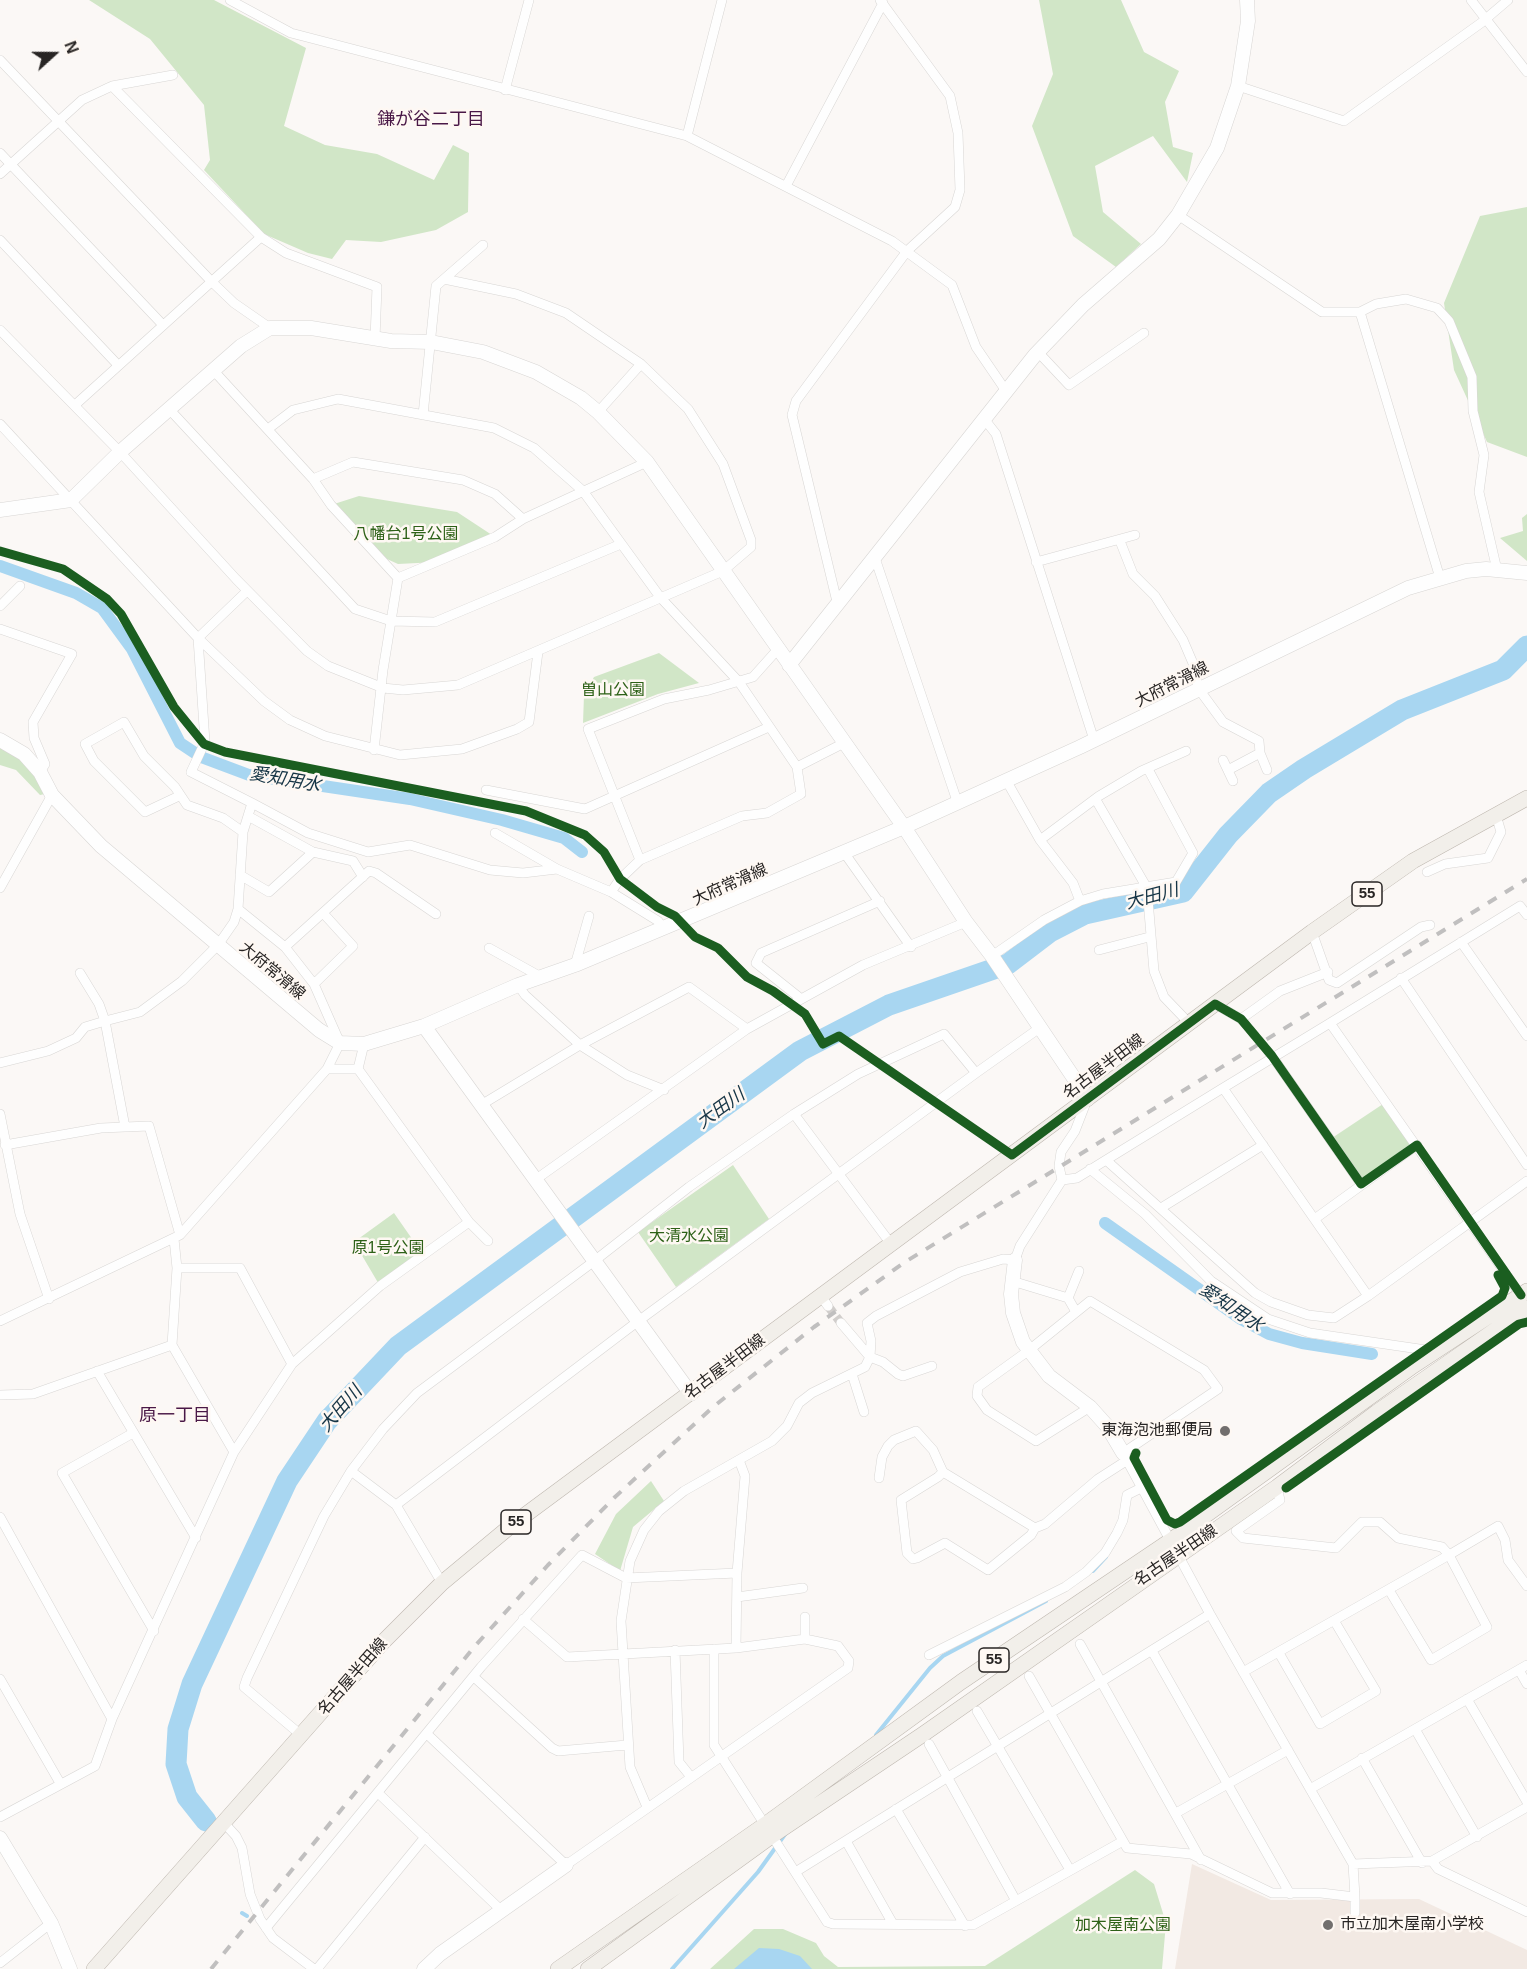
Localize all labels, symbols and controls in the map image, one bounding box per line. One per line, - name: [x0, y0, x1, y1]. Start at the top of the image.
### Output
- north arrow: [24, 24, 84, 84]
- text: N: [61, 39, 81, 56]
- district label: 鎌が谷二丁目: [377, 109, 485, 131]
- park label: 八幡台1号公園: [354, 525, 458, 545]
- street label: 大府常滑線: [1132, 658, 1212, 712]
- park label: 曽山公園: [581, 681, 645, 701]
- water label: 愛知用水: [248, 763, 322, 797]
- street label: 大府常滑線: [690, 860, 770, 910]
- water label: 大田川: [1123, 880, 1181, 914]
- road number: 55: [1352, 882, 1382, 906]
- street label: 大府常滑線: [235, 938, 309, 1004]
- street label: 名古屋半田線: [1060, 1030, 1148, 1104]
- water label: 大田川: [693, 1084, 749, 1134]
- park label: 大清水公園: [649, 1227, 729, 1247]
- park label: 原1号公園: [352, 1239, 424, 1259]
- water label: 愛知用水: [1195, 1279, 1267, 1337]
- street label: 名古屋半田線: [681, 1330, 769, 1404]
- water label: 大田川: [315, 1382, 367, 1436]
- district label: 原一丁目: [139, 1405, 211, 1427]
- place label: 東海泡池郵便局: [1101, 1421, 1213, 1441]
- marker: 東海泡池郵便局: [1218, 1424, 1232, 1438]
- road number: 55: [501, 1510, 531, 1534]
- street label: 名古屋半田線: [1131, 1521, 1221, 1591]
- street label: 名古屋半田線: [314, 1634, 392, 1720]
- road number: 55: [979, 1648, 1009, 1672]
- place label: 市立加木屋南小学校: [1340, 1915, 1484, 1935]
- park label: 加木屋南公園: [1075, 1916, 1171, 1936]
- marker: 市立加木屋南小学校: [1321, 1918, 1335, 1932]

